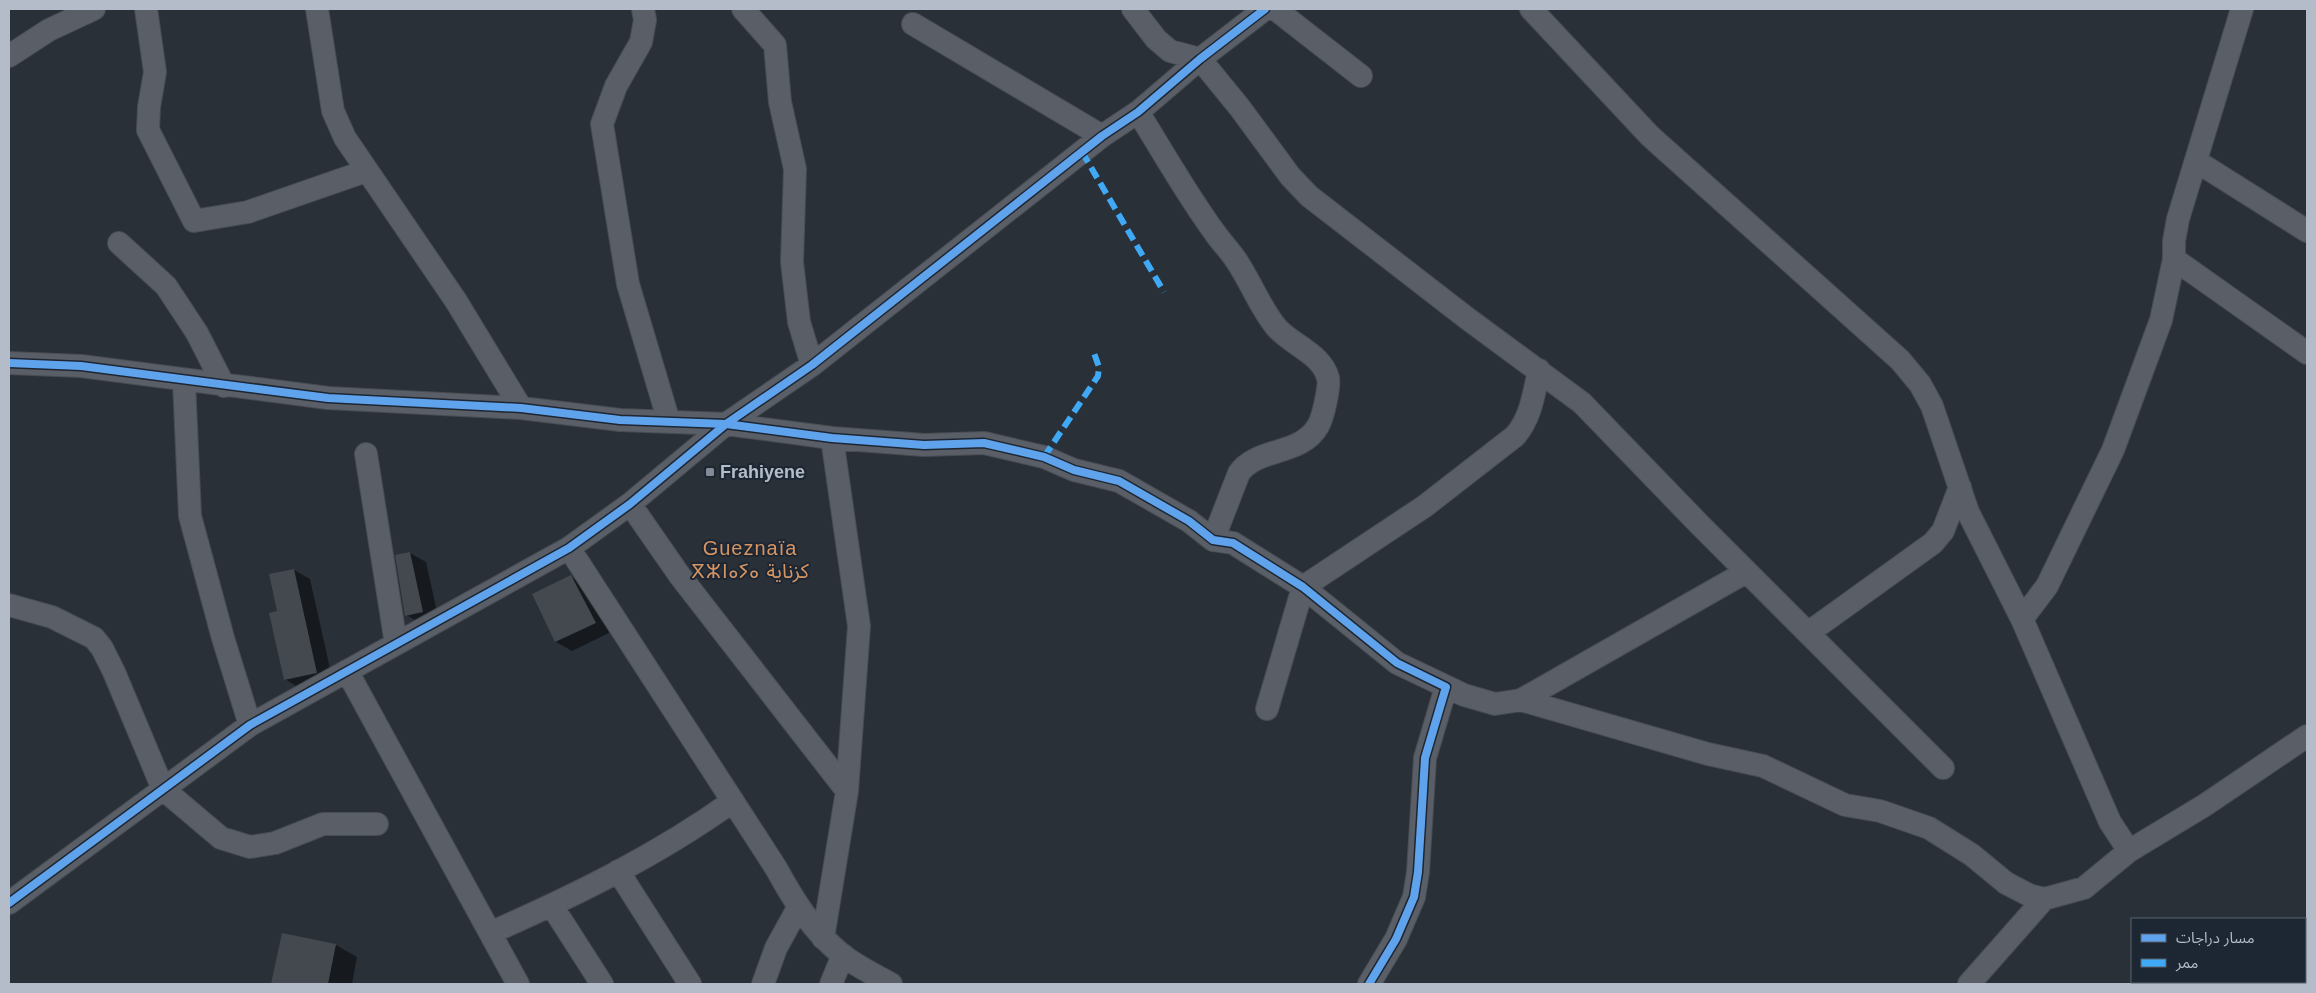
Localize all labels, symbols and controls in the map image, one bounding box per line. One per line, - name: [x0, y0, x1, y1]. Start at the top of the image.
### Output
- place label: Frahiyene: [720, 462, 805, 482]
- marker: Frahiyene: [704, 466, 716, 478]
- district label: Gueznaïa ⴳⵣⵏⴰⵢⴰ كزناية: [691, 537, 810, 583]
- legend: [2131, 918, 2306, 983]
- text: مسار دراجات: [2176, 929, 2255, 947]
- text: ممر: [2175, 954, 2199, 972]

